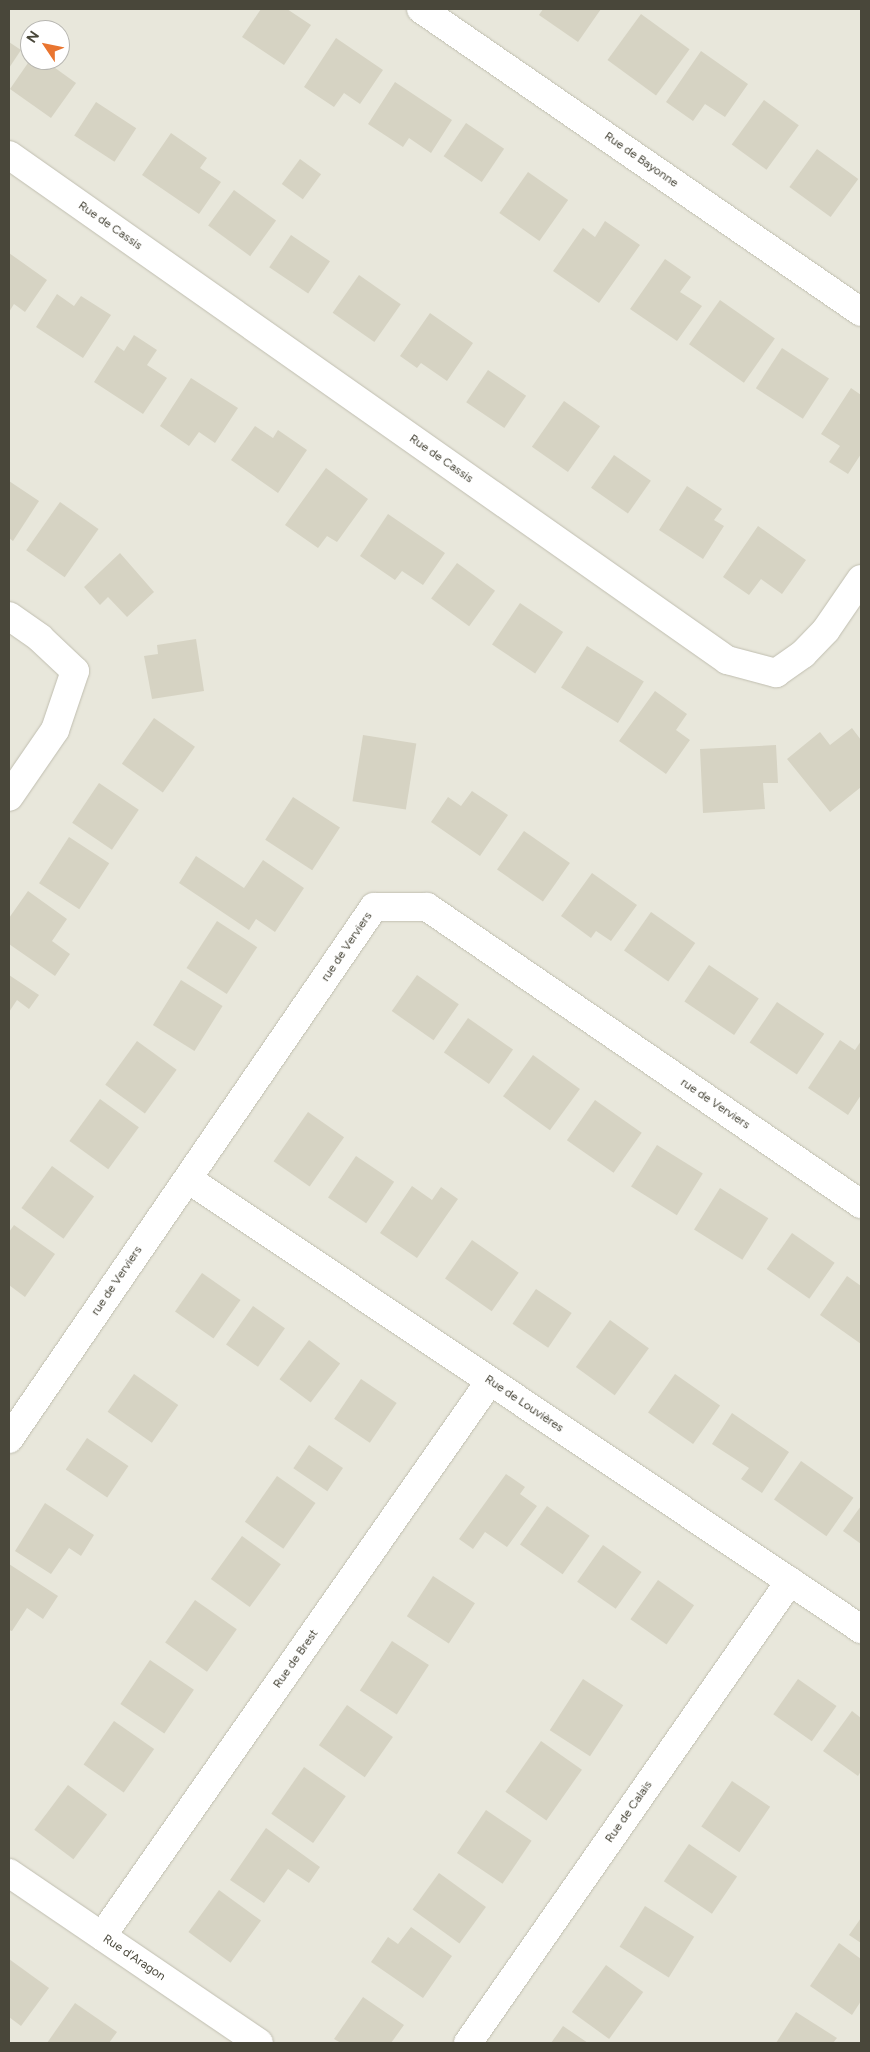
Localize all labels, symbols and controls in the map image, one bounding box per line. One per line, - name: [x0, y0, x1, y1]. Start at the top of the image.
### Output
- north arrow: [20, 20, 70, 70]
- text: N: [23, 28, 43, 46]
- street label: Rue de Bayonne: [601, 129, 681, 191]
- street label: Rue de Cassis: [75, 199, 145, 253]
- street label: Rue de Cassis: [406, 432, 476, 486]
- street label: rue de Verviers: [319, 910, 375, 984]
- street label: rue de Verviers: [678, 1076, 752, 1132]
- street label: rue de Verviers: [89, 1244, 145, 1318]
- street label: Rue de Louvières: [482, 1372, 566, 1436]
- street label: Rue de Brest: [271, 1627, 321, 1691]
- street label: Rue de Calais: [602, 1778, 656, 1846]
- street label: Rue d'Aragon: [100, 1932, 168, 1984]

